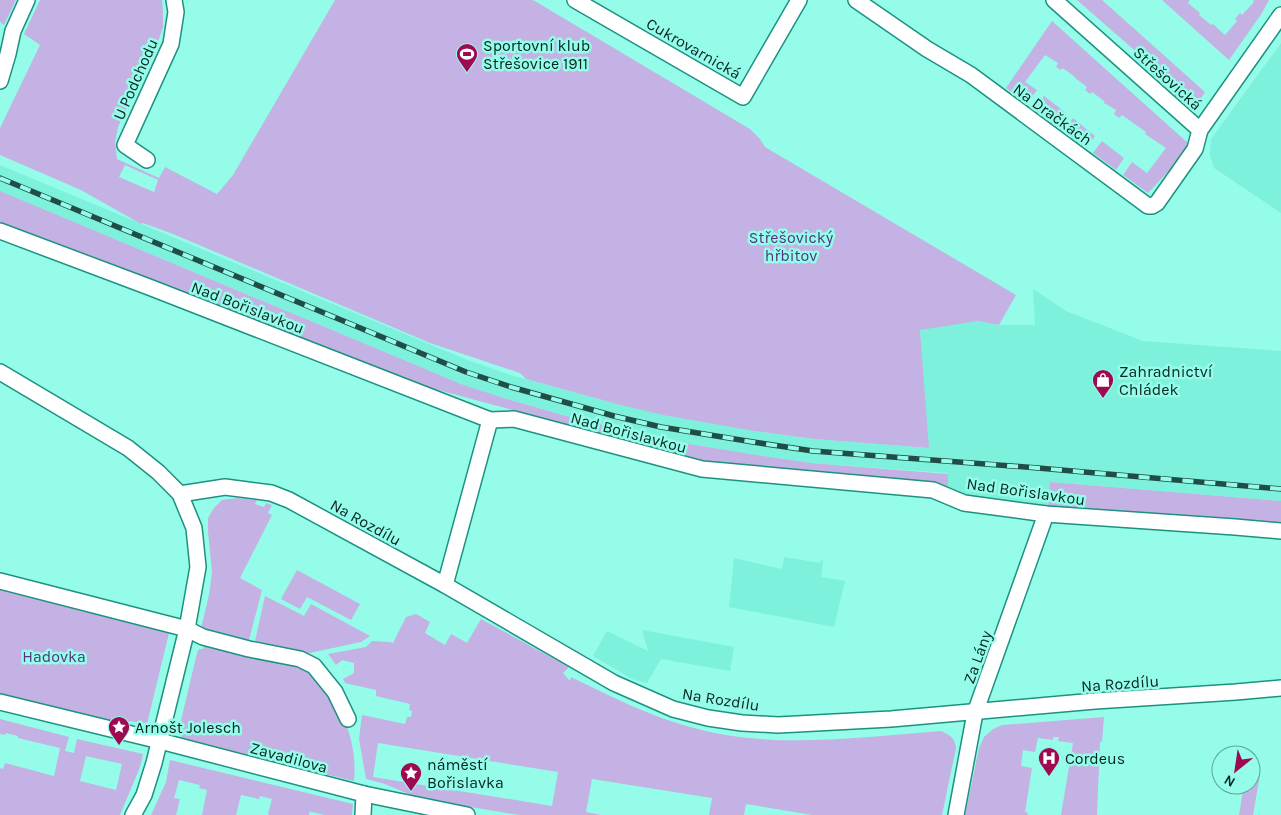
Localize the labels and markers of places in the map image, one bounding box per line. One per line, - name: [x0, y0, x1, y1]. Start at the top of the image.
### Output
- place label: Sportovní klub Střešovice 1911: [483, 36, 590, 73]
- sports icon: Sportovní klub Střešovice 1911: [455, 42, 479, 73]
- place label: Zahradnictví Chládek: [1119, 362, 1213, 399]
- shop icon: Zahradnictví Chládek: [1091, 368, 1115, 399]
- place icon: Arnošt Jolesch: [107, 715, 131, 746]
- place label: Arnošt Jolesch: [135, 718, 241, 737]
- hospital icon: Cordeus: [1037, 746, 1061, 777]
- place label: Cordeus: [1065, 749, 1125, 768]
- place label: náměstí Bořislavka: [427, 755, 504, 792]
- place icon: náměstí Bořislavka: [399, 761, 423, 792]

